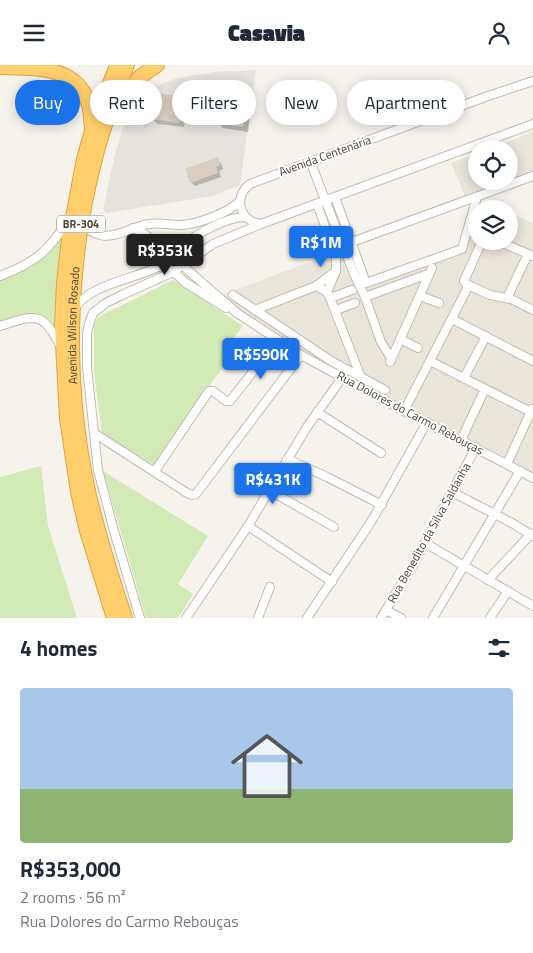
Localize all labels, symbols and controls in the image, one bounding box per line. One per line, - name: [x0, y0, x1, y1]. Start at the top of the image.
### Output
- text: Casavia: [228, 16, 305, 50]
- icon: menu: [20, 19, 48, 47]
- icon: person: [485, 19, 513, 47]
- chip: Buy: [15, 80, 80, 125]
- chip: Rent: [90, 80, 162, 125]
- chip: Filters: [172, 80, 256, 125]
- chip: New: [266, 80, 337, 125]
- chip: Apartment: [347, 80, 465, 125]
- street label: Avenida Centenária: [276, 130, 374, 181]
- map controls: [468, 140, 518, 250]
- button: locate: [468, 140, 518, 190]
- button: layers: [468, 200, 518, 250]
- road number: BR-304: [57, 215, 105, 233]
- pin: R$1M: [291, 225, 351, 268]
- text: R$1M: [300, 230, 342, 254]
- pin: R$353K: [124, 233, 206, 276]
- text: R$353K: [137, 238, 193, 262]
- street label: Avenida Wilson Rosado: [62, 266, 85, 385]
- pin: R$590K: [220, 337, 302, 380]
- text: R$590K: [233, 342, 289, 366]
- street label: Rua Dolores do Carmo Rebouças: [333, 366, 488, 460]
- street label: Rua Benedito da Silva Saldanha: [382, 459, 475, 607]
- pin: R$431K: [232, 463, 314, 505]
- text: R$431K: [245, 467, 301, 491]
- text: 4 homes: [20, 632, 97, 664]
- icon: filters: [485, 634, 513, 662]
- icon: home: [222, 721, 312, 811]
- text: R$353,000: [20, 853, 121, 885]
- text: 2 rooms · 56 m²: [20, 885, 125, 909]
- text: Rua Dolores do Carmo Rebouças: [20, 909, 239, 933]

